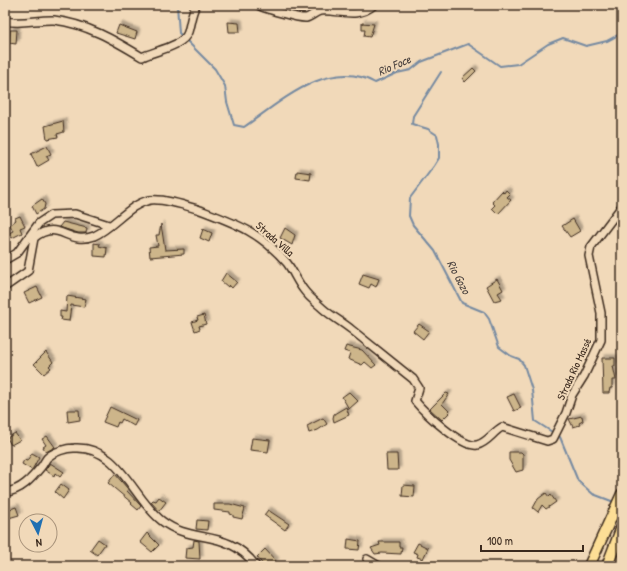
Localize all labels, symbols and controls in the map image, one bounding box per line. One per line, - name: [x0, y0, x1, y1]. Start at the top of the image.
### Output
- water label: Rio Foce: [375, 50, 414, 80]
- street label: Strada Villa: [253, 219, 298, 260]
- water label: Rio Gozo: [443, 257, 476, 298]
- street label: Strada Rio Massé: [554, 335, 595, 402]
- north arrow: [18, 513, 58, 553]
- scale bar: [481, 527, 583, 553]
- text: 100 m: [487, 532, 513, 549]
- text: N: [35, 536, 43, 550]

